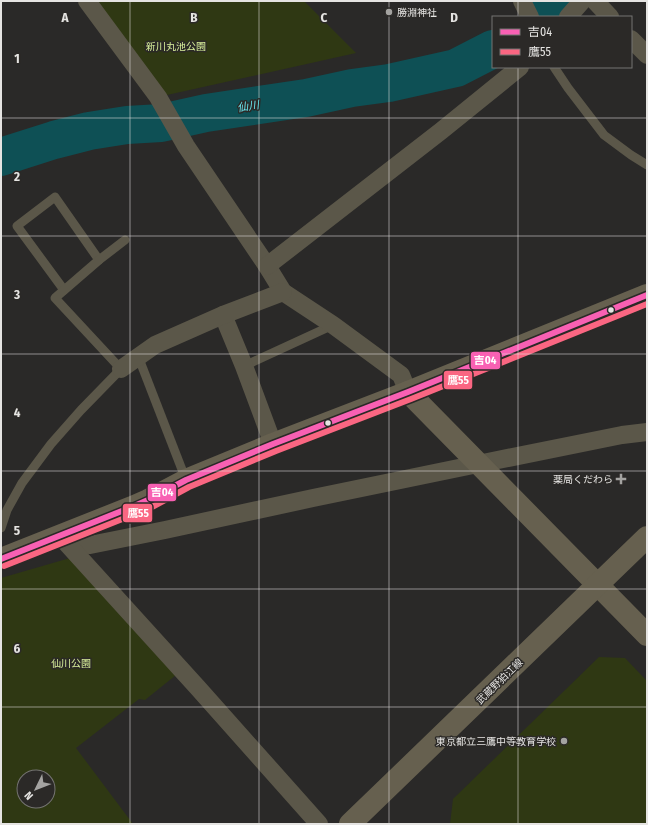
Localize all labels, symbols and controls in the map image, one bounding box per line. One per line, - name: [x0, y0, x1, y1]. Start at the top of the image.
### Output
- marker: 勝淵神社: [384, 7, 394, 17]
- place label: 勝淵神社: [397, 7, 437, 19]
- text: A: [60, 10, 69, 25]
- text: B: [190, 10, 198, 25]
- text: C: [321, 10, 328, 25]
- text: D: [450, 10, 458, 25]
- legend: [492, 16, 632, 68]
- text: 吉04: [528, 25, 552, 39]
- park label: 新川丸池公園: [146, 41, 206, 53]
- text: 鷹55: [528, 45, 551, 59]
- text: 1: [14, 51, 20, 66]
- water label: 仙川: [236, 98, 261, 115]
- text: 2: [13, 169, 20, 184]
- text: 3: [13, 287, 20, 302]
- unlabelled marker: [606, 305, 616, 315]
- line badge: 吉04: [470, 351, 501, 370]
- text: 吉04: [474, 354, 497, 367]
- line badge: 鷹55: [443, 370, 473, 390]
- text: 鷹55: [447, 374, 469, 387]
- text: 4: [14, 405, 21, 420]
- unlabelled marker: [323, 418, 333, 428]
- place label: 薬局くだわら: [553, 474, 613, 486]
- marker: 薬局くだわら: [616, 474, 626, 484]
- line badge: 吉04: [147, 483, 177, 502]
- text: 吉04: [151, 486, 174, 499]
- line badge: 鷹55: [122, 503, 153, 523]
- text: 鷹55: [127, 507, 149, 520]
- text: 5: [14, 523, 20, 538]
- text: 6: [14, 641, 21, 656]
- street label: 武蔵野狛江線: [474, 657, 525, 707]
- park label: 仙川公園: [51, 658, 91, 670]
- place label: 東京都立三鷹中等教育学校: [436, 736, 556, 748]
- marker: 東京都立三鷹中等教育学校: [559, 736, 569, 746]
- north arrow: [16, 769, 56, 809]
- text: N: [22, 789, 36, 802]

